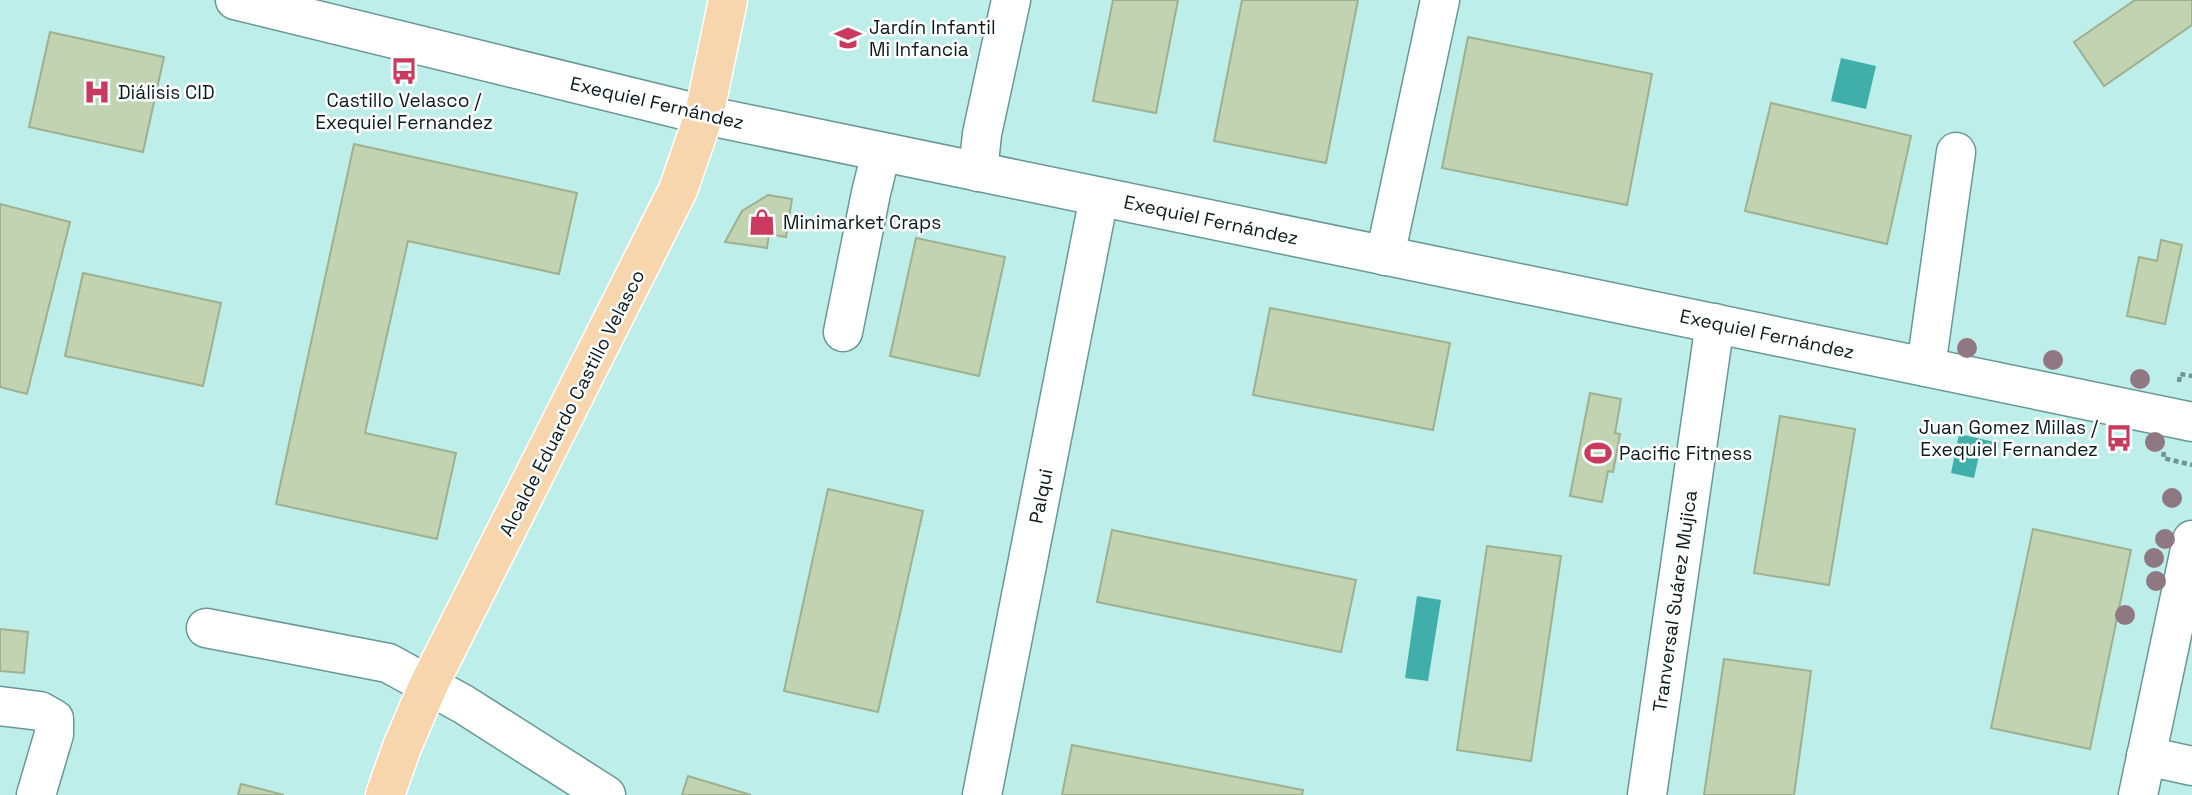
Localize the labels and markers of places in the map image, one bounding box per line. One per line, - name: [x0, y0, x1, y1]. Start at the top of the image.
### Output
- place label: Jardín Infantil Mi Infancia: [869, 15, 996, 62]
- school or university icon: Jardín Infantil Mi Infancia: [833, 23, 863, 53]
- bus stop icon: Castillo Velasco / Exequiel Fernandez: [389, 56, 419, 86]
- hospital icon: Diálisis CID: [82, 77, 112, 107]
- place label: Diálisis CID: [118, 80, 214, 105]
- place label: Castillo Velasco / Exequiel Fernandez: [315, 88, 493, 135]
- shop icon: Minimarket Craps: [747, 207, 777, 237]
- place label: Minimarket Craps: [783, 210, 941, 235]
- place label: Juan Gomez Millas / Exequiel Fernandez: [1919, 415, 2099, 462]
- bus stop icon: Juan Gomez Millas / Exequiel Fernandez: [2104, 423, 2134, 453]
- sports icon: Pacific Fitness: [1583, 438, 1613, 468]
- place label: Pacific Fitness: [1619, 441, 1752, 466]

